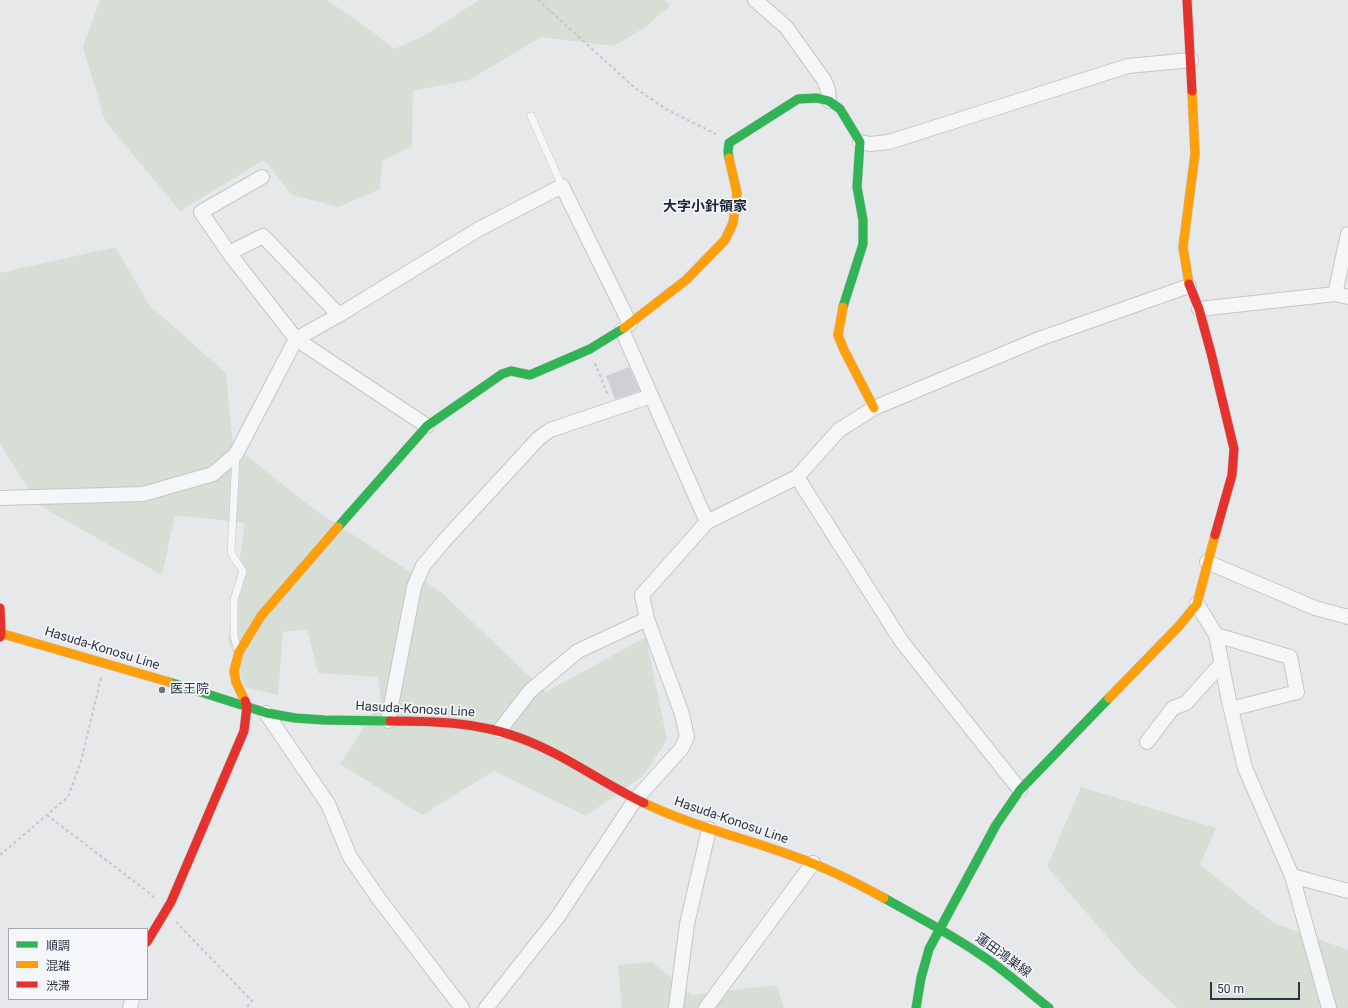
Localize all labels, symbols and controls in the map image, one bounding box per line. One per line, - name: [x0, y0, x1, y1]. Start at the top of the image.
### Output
- district label: 大字小針領家: [663, 199, 747, 215]
- street label: Hasuda-Konosu Line: [43, 624, 161, 674]
- place label: 医王院: [170, 682, 209, 698]
- marker: 医王院: [157, 685, 167, 695]
- street label: Hasuda-Konosu Line: [355, 699, 475, 721]
- street label: Hasuda-Konosu Line: [672, 794, 790, 848]
- legend: [8, 928, 148, 1000]
- street label: 蓮田鴻巣線: [972, 931, 1034, 981]
- text: 順調: [46, 939, 70, 953]
- text: 混雑: [46, 959, 70, 973]
- scale bar: [1212, 974, 1302, 1000]
- text: 渋滞: [46, 979, 70, 993]
- text: 50 m: [1217, 982, 1244, 996]

